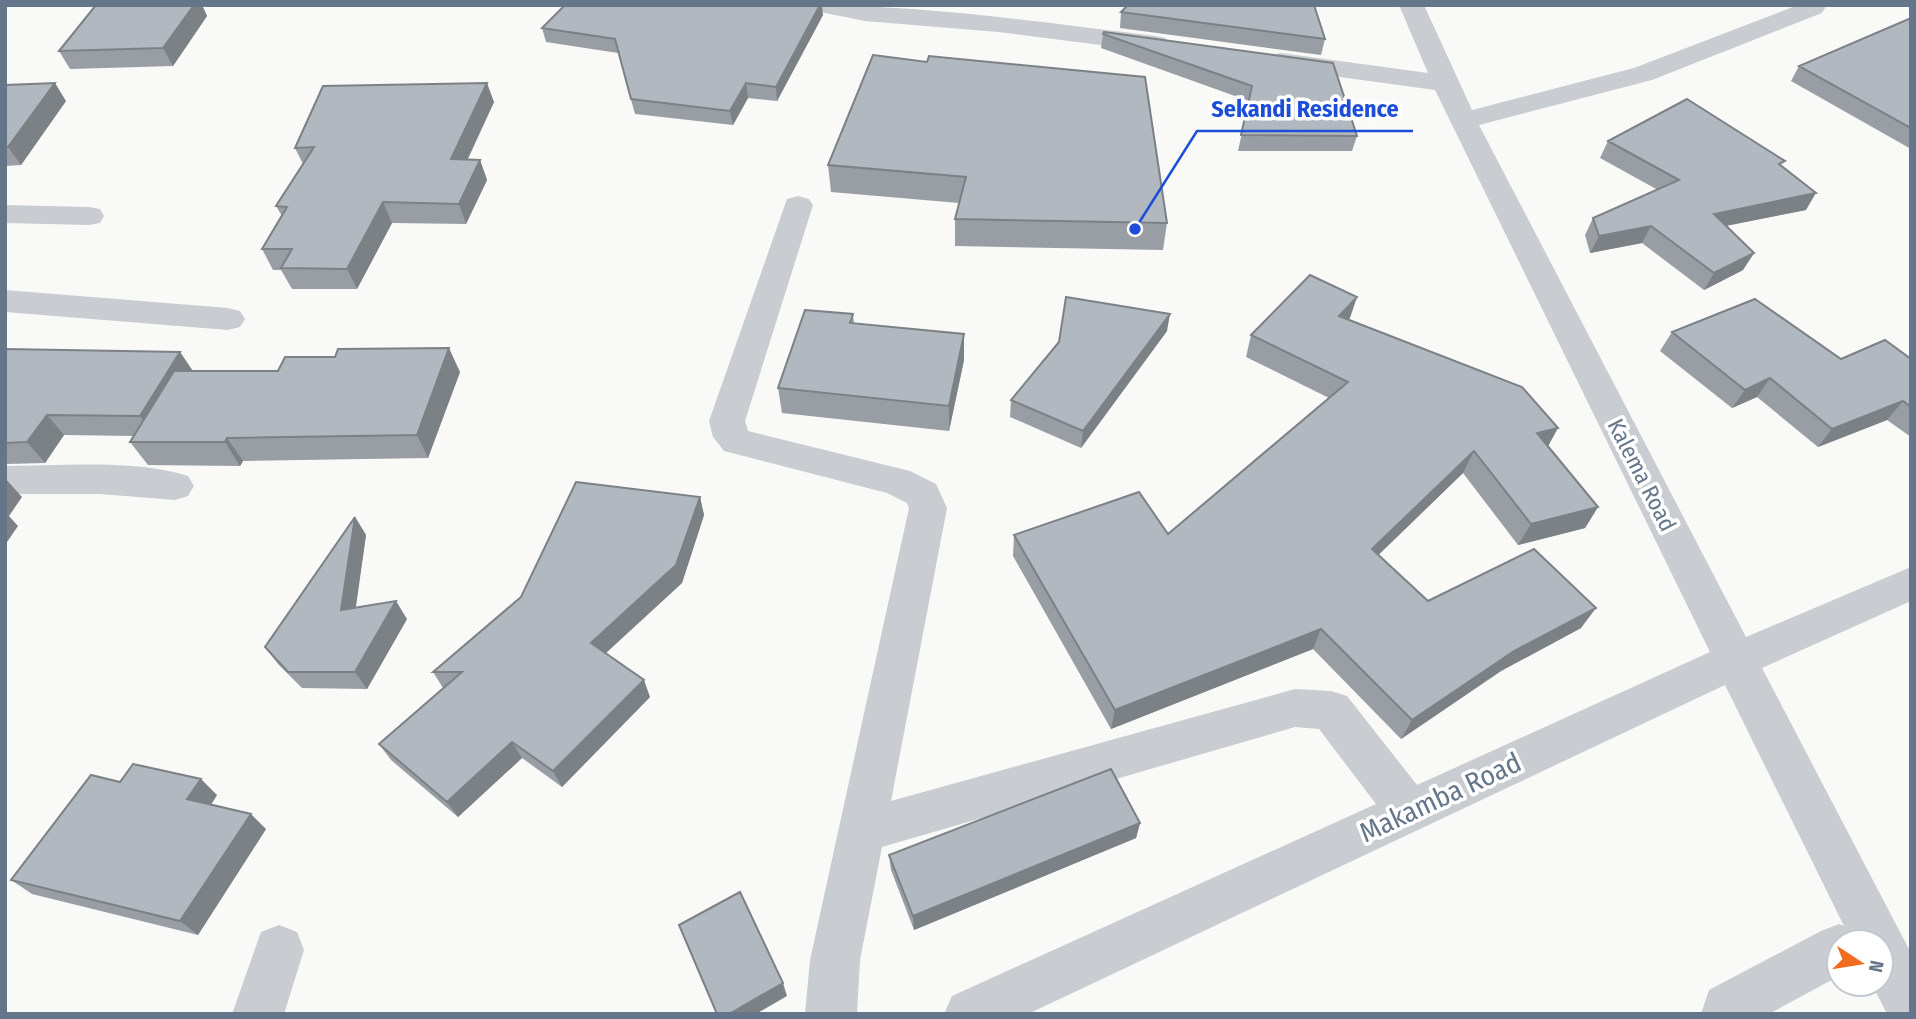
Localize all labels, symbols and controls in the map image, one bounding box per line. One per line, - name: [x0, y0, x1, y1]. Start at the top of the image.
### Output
- callout: Sekandi Residence: [1197, 86, 1413, 131]
- text: Sekandi Residence: [1211, 95, 1399, 123]
- street label: Kalema Road: [1602, 414, 1682, 536]
- street label: Makamba Road: [1354, 746, 1526, 849]
- north arrow: [1825, 928, 1895, 998]
- text: N: [1864, 958, 1889, 974]

